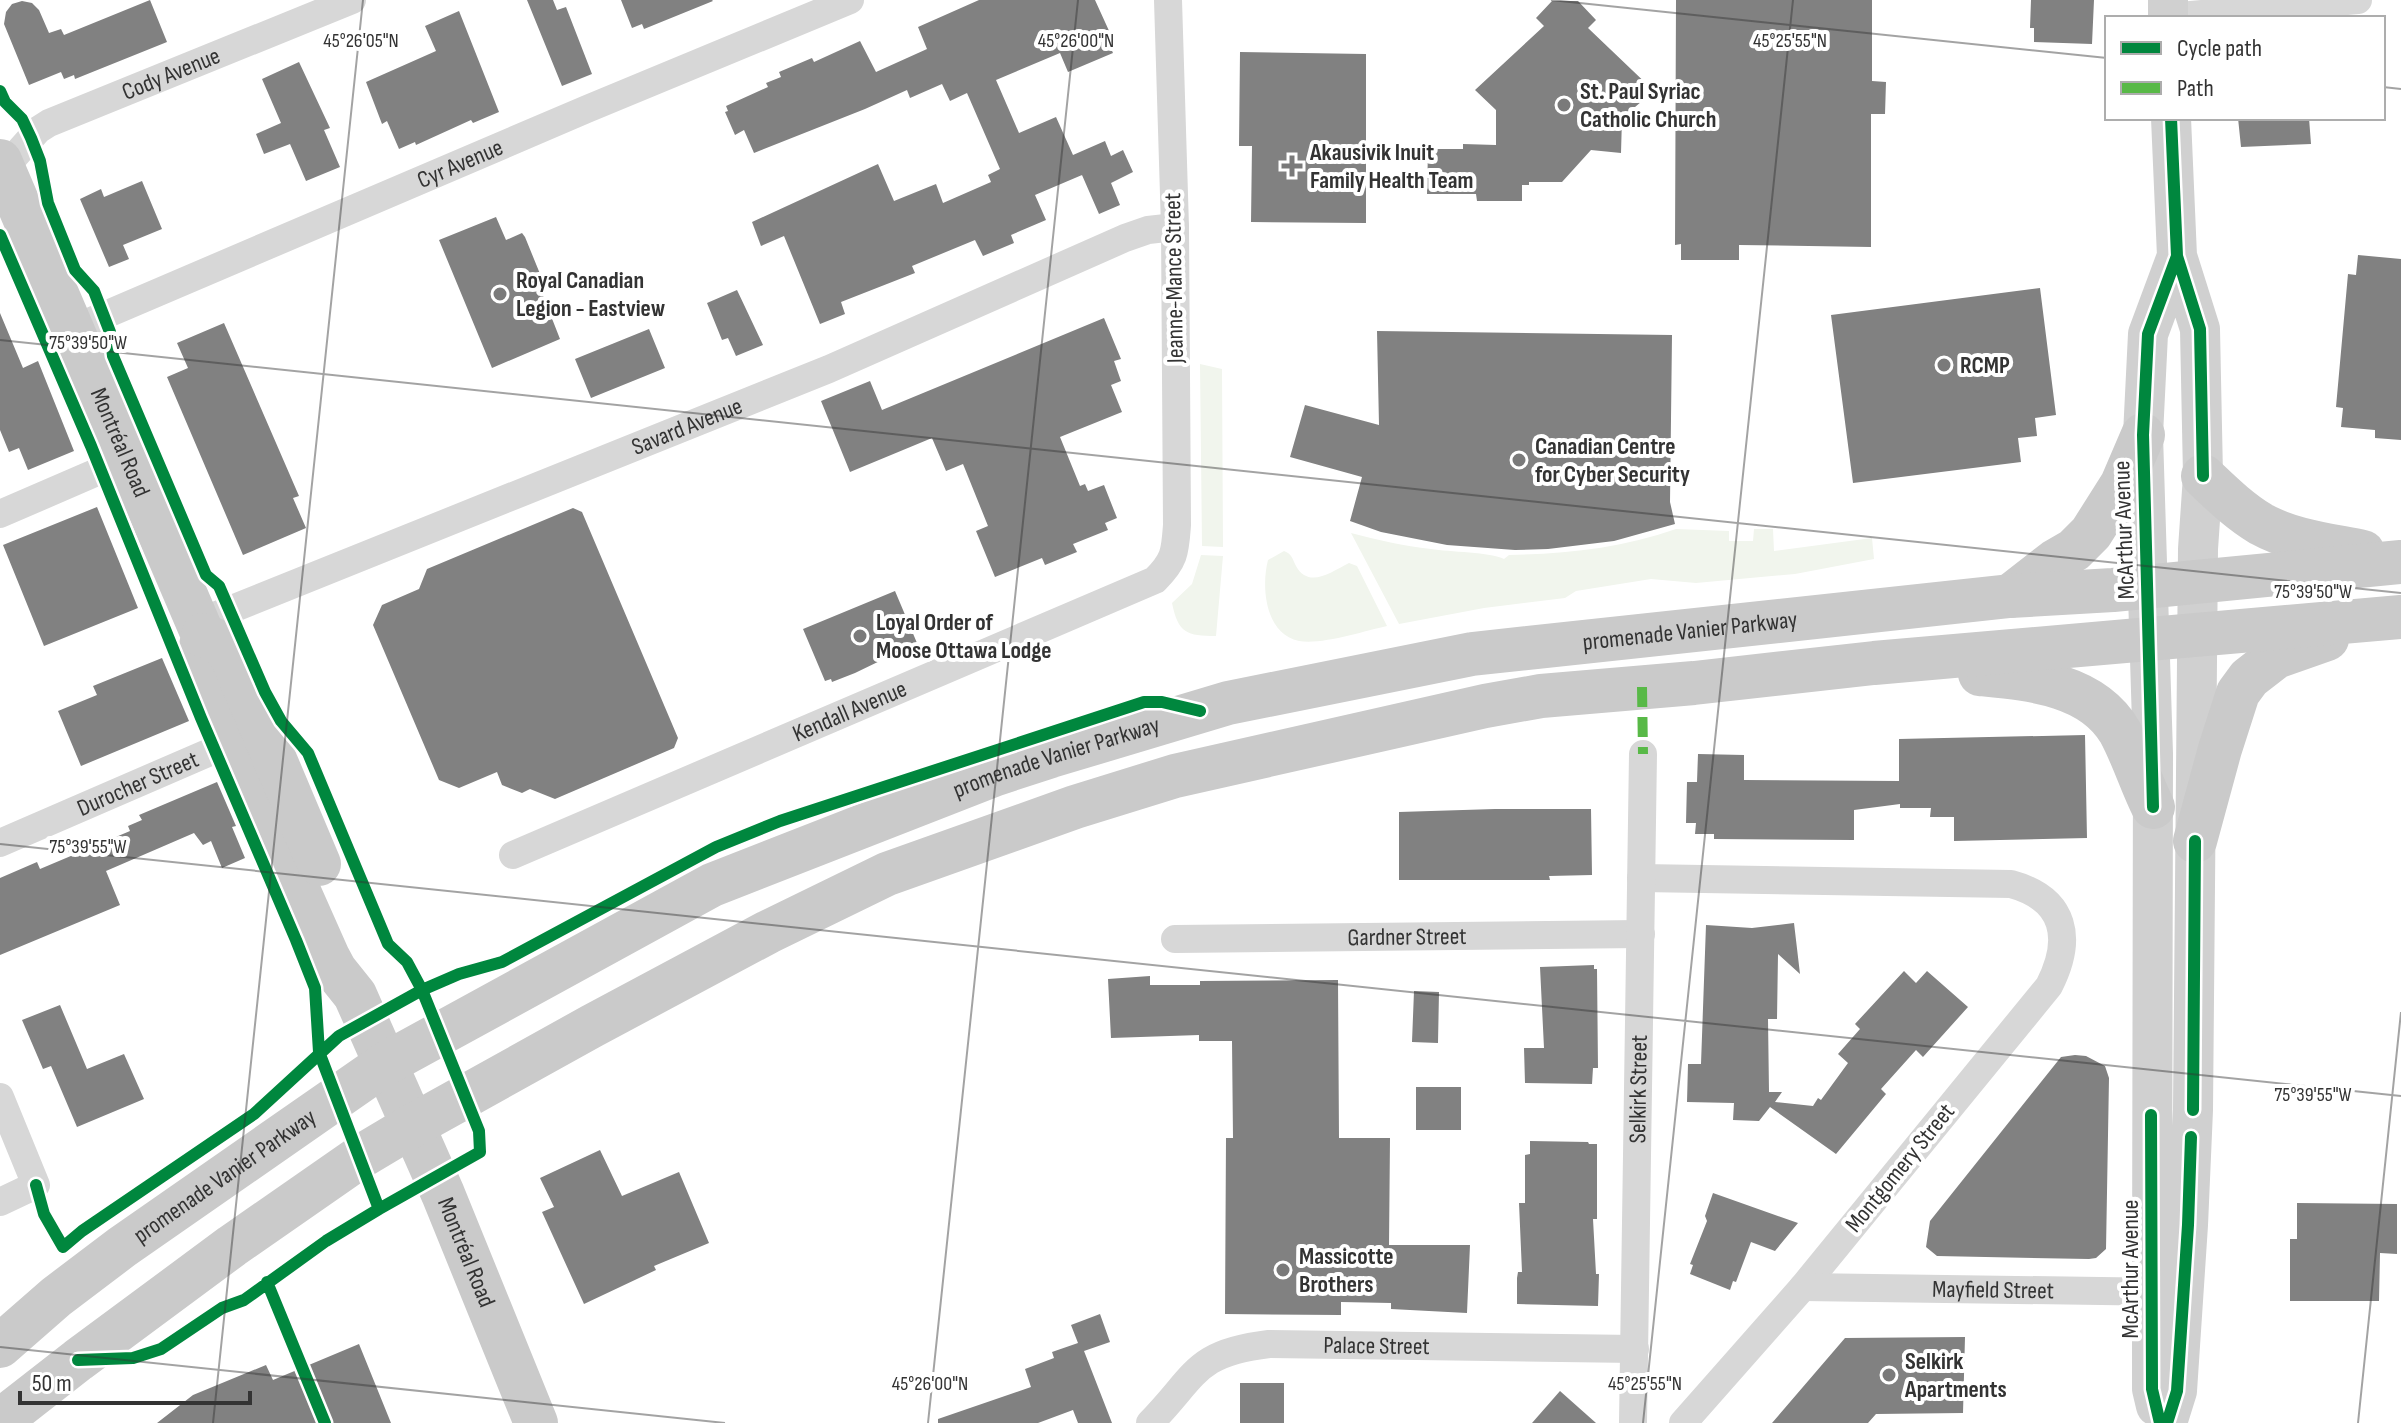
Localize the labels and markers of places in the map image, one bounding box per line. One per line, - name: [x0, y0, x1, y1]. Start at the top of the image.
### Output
- place label: St. Paul Syriac Catholic Church: [1580, 77, 1716, 134]
- marker: St. Paul Syriac Catholic Church: [1555, 96, 1573, 114]
- place label: Akausivik Inuit Family Health Team: [1309, 138, 1473, 195]
- marker: Akausivik Inuit Family Health Team: [1281, 155, 1303, 177]
- place label: Royal Canadian Legion - Eastview: [516, 266, 666, 323]
- marker: Royal Canadian Legion - Eastview: [491, 285, 509, 303]
- place label: RCMP: [1960, 351, 2010, 380]
- marker: RCMP: [1935, 356, 1953, 374]
- place label: Canadian Centre for Cyber Security: [1535, 432, 1690, 489]
- marker: Canadian Centre for Cyber Security: [1510, 451, 1528, 469]
- place label: Loyal Order of Moose Ottawa Lodge: [876, 608, 1052, 665]
- marker: Loyal Order of Moose Ottawa Lodge: [851, 627, 869, 645]
- place label: Massicotte Brothers: [1299, 1242, 1394, 1299]
- marker: Massicotte Brothers: [1274, 1261, 1292, 1279]
- place label: Selkirk Apartments: [1904, 1347, 2007, 1404]
- marker: Selkirk Apartments: [1880, 1366, 1898, 1384]

